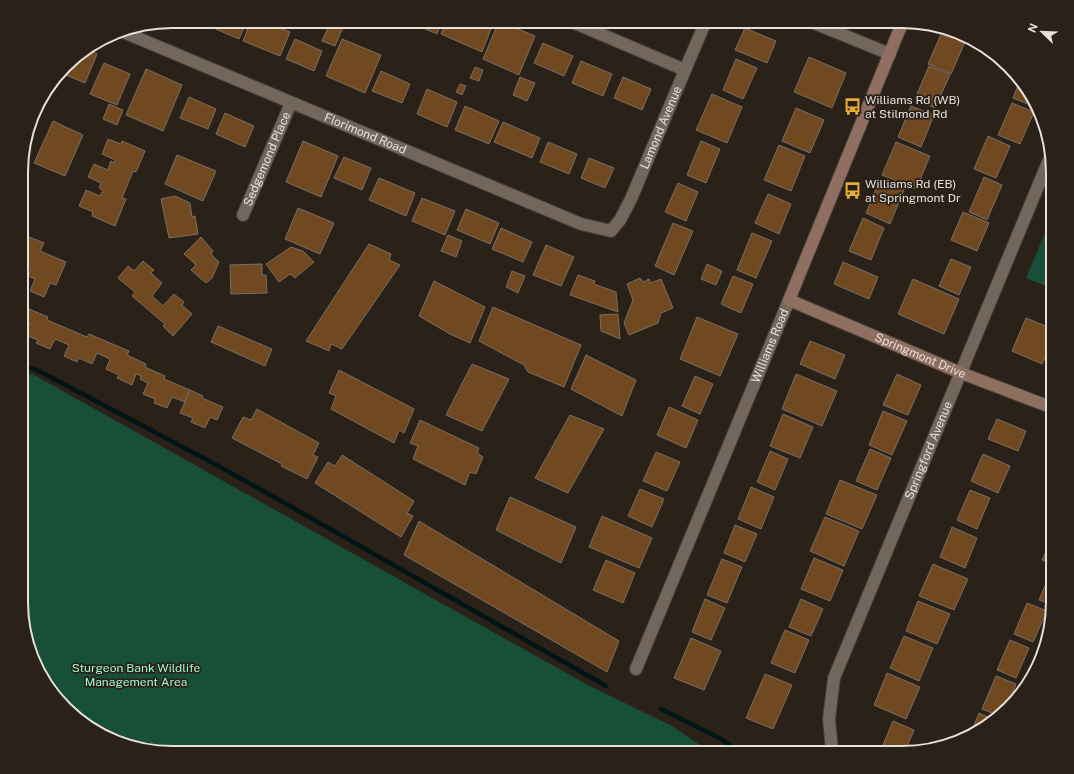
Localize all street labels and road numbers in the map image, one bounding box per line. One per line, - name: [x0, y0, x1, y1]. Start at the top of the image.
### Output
- street label: Lamond Avenue: [637, 84, 685, 171]
- street label: Sedgemond Place: [241, 109, 294, 208]
- street label: Florimond Road: [322, 110, 409, 157]
- street label: Williams Road: [748, 307, 792, 385]
- street label: Springmont Drive: [873, 330, 968, 381]
- street label: Springford Avenue: [902, 399, 955, 501]

